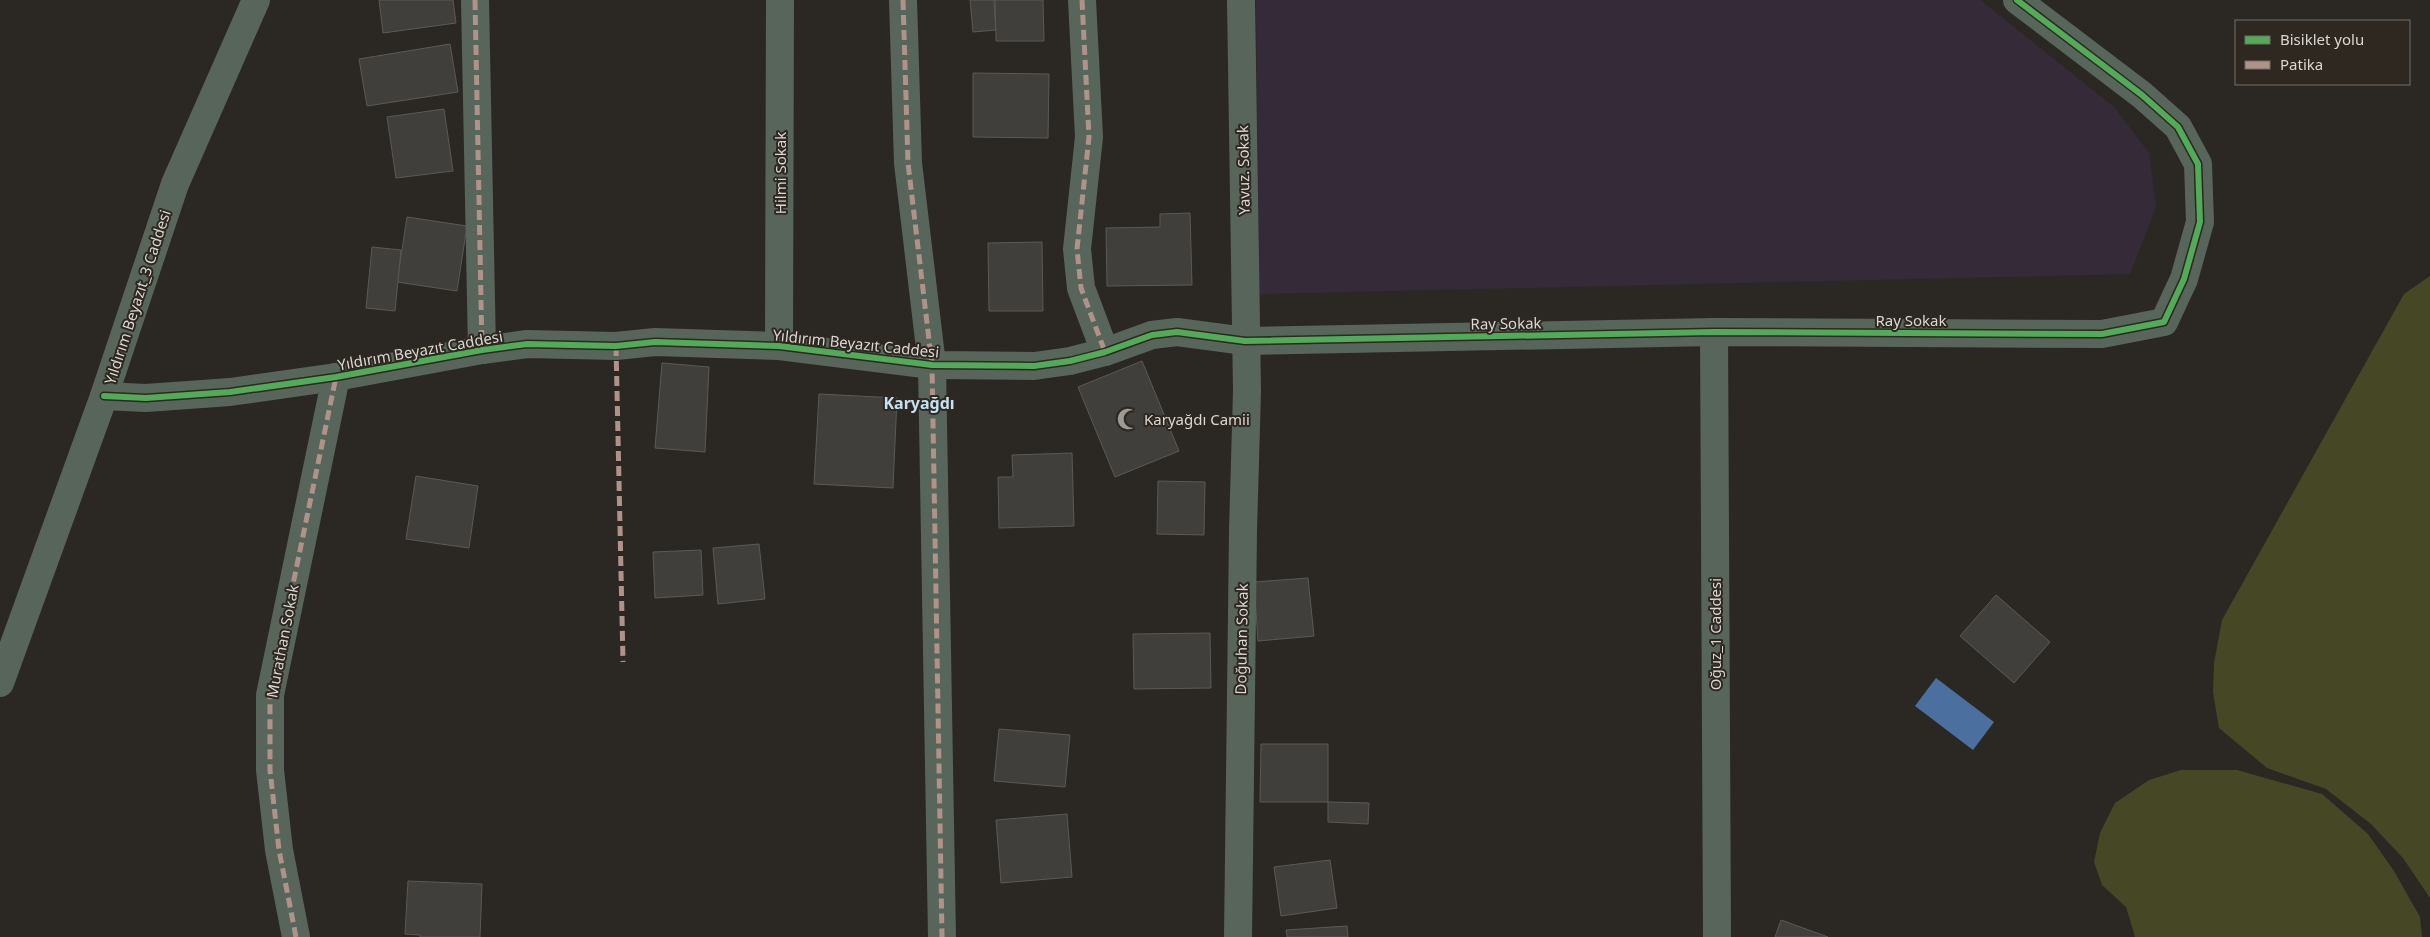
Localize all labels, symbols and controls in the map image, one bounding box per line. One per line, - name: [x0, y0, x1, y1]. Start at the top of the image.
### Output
- legend: [2235, 20, 2410, 85]
- text: Bisiklet yolu: [2280, 29, 2364, 49]
- text: Patika: [2280, 54, 2323, 74]
- street label: Yavuz. Sokak: [1232, 125, 1254, 215]
- street label: Hilmi Sokak: [770, 132, 790, 214]
- street label: Yıldırım Beyazıt_3 Caddesi: [99, 207, 175, 387]
- street label: Ray Sokak: [1875, 310, 1947, 330]
- street label: Ray Sokak: [1470, 312, 1542, 334]
- street label: Yıldırım Beyazıt Caddesi: [772, 324, 940, 362]
- street label: Yıldırım Beyazıt Caddesi: [336, 326, 504, 374]
- district label: Karyağdı: [883, 392, 955, 414]
- mosque icon: Karyağdı Camii: [1115, 406, 1141, 432]
- place label: Karyağdı Camii: [1144, 409, 1250, 429]
- street label: Oğuz_1 Caddesi: [1705, 578, 1725, 690]
- street label: Murathan Sokak: [261, 583, 303, 699]
- street label: Doğuhan Sokak: [1230, 583, 1252, 695]

